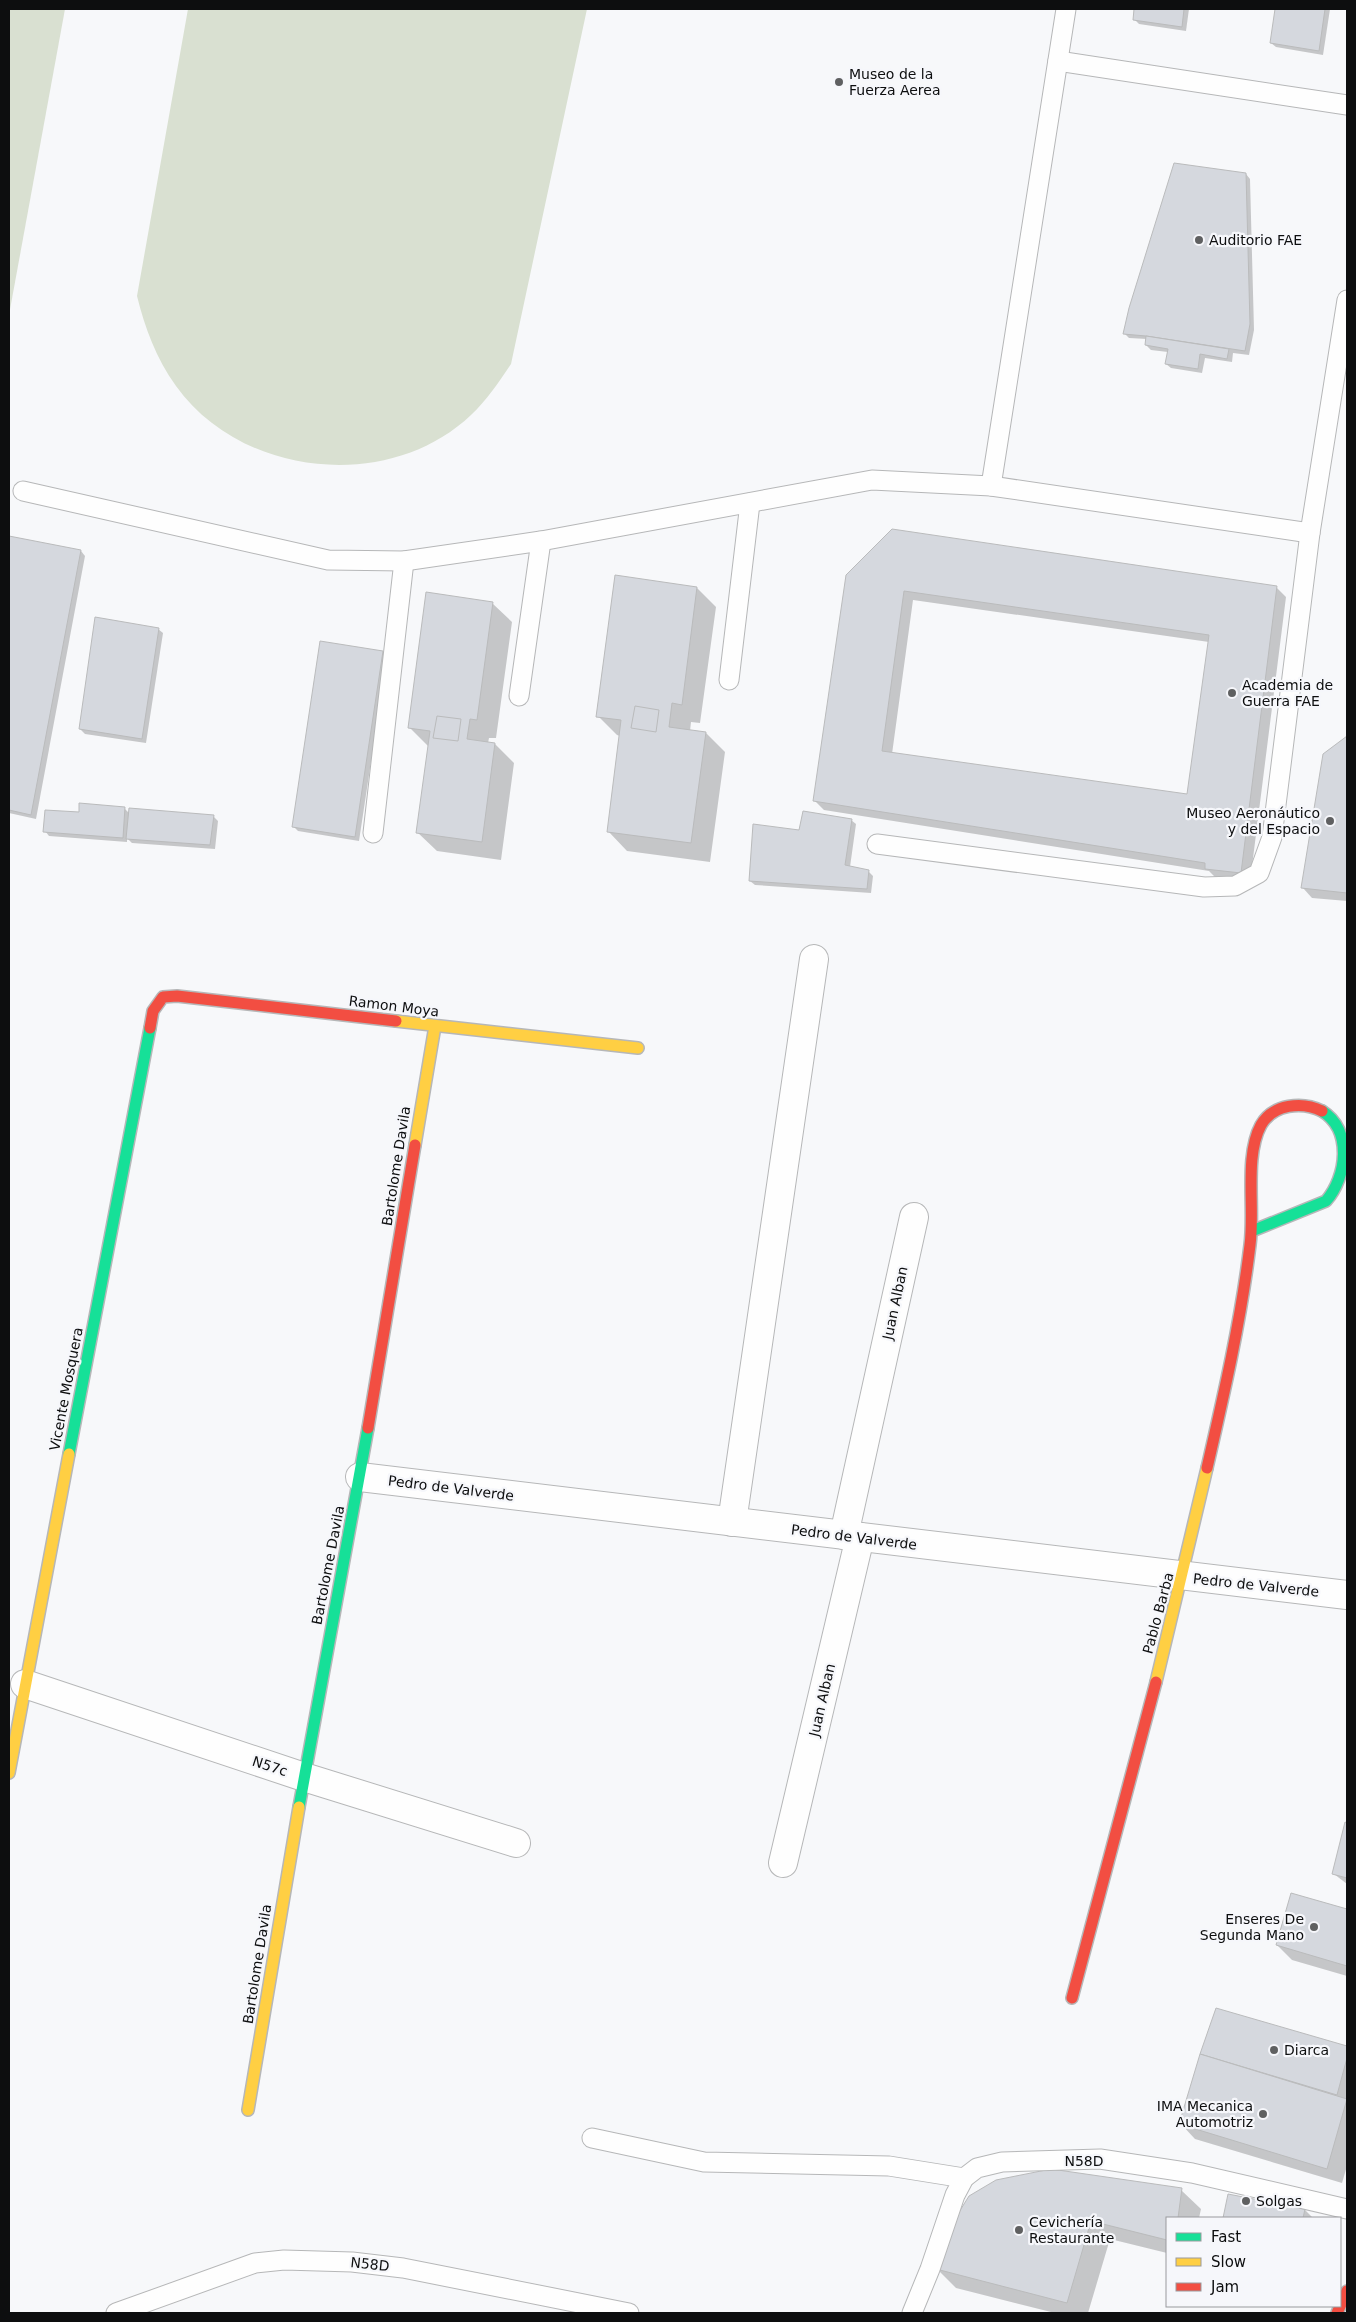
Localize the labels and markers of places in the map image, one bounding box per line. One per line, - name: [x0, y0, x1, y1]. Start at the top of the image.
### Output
- place label: Museo de la Fuerza Aerea: [849, 66, 941, 98]
- marker: Museo de la Fuerza Aerea: [833, 76, 845, 88]
- place label: Auditorio FAE: [1209, 232, 1302, 248]
- marker: Auditorio FAE: [1193, 234, 1205, 246]
- place label: Academia de Guerra FAE: [1242, 677, 1333, 709]
- marker: Academia de Guerra FAE: [1226, 687, 1238, 699]
- place label: Museo Aeronáutico y del Espacio: [1186, 805, 1320, 837]
- marker: Museo Aeronáutico y del Espacio: [1324, 815, 1336, 827]
- place label: Enseres De Segunda Mano: [1200, 1911, 1304, 1943]
- marker: Enseres De Segunda Mano: [1308, 1921, 1320, 1933]
- place label: Diarca: [1284, 2042, 1329, 2058]
- marker: Diarca: [1268, 2044, 1280, 2056]
- place label: IMA Mecanica Automotriz: [1157, 2098, 1253, 2130]
- marker: IMA Mecanica Automotriz: [1257, 2108, 1269, 2120]
- place label: Solgas: [1256, 2193, 1302, 2209]
- marker: Solgas: [1240, 2195, 1252, 2207]
- place label: Cevichería Restaurante: [1029, 2214, 1114, 2246]
- marker: Cevichería Restaurante: [1013, 2224, 1025, 2236]

